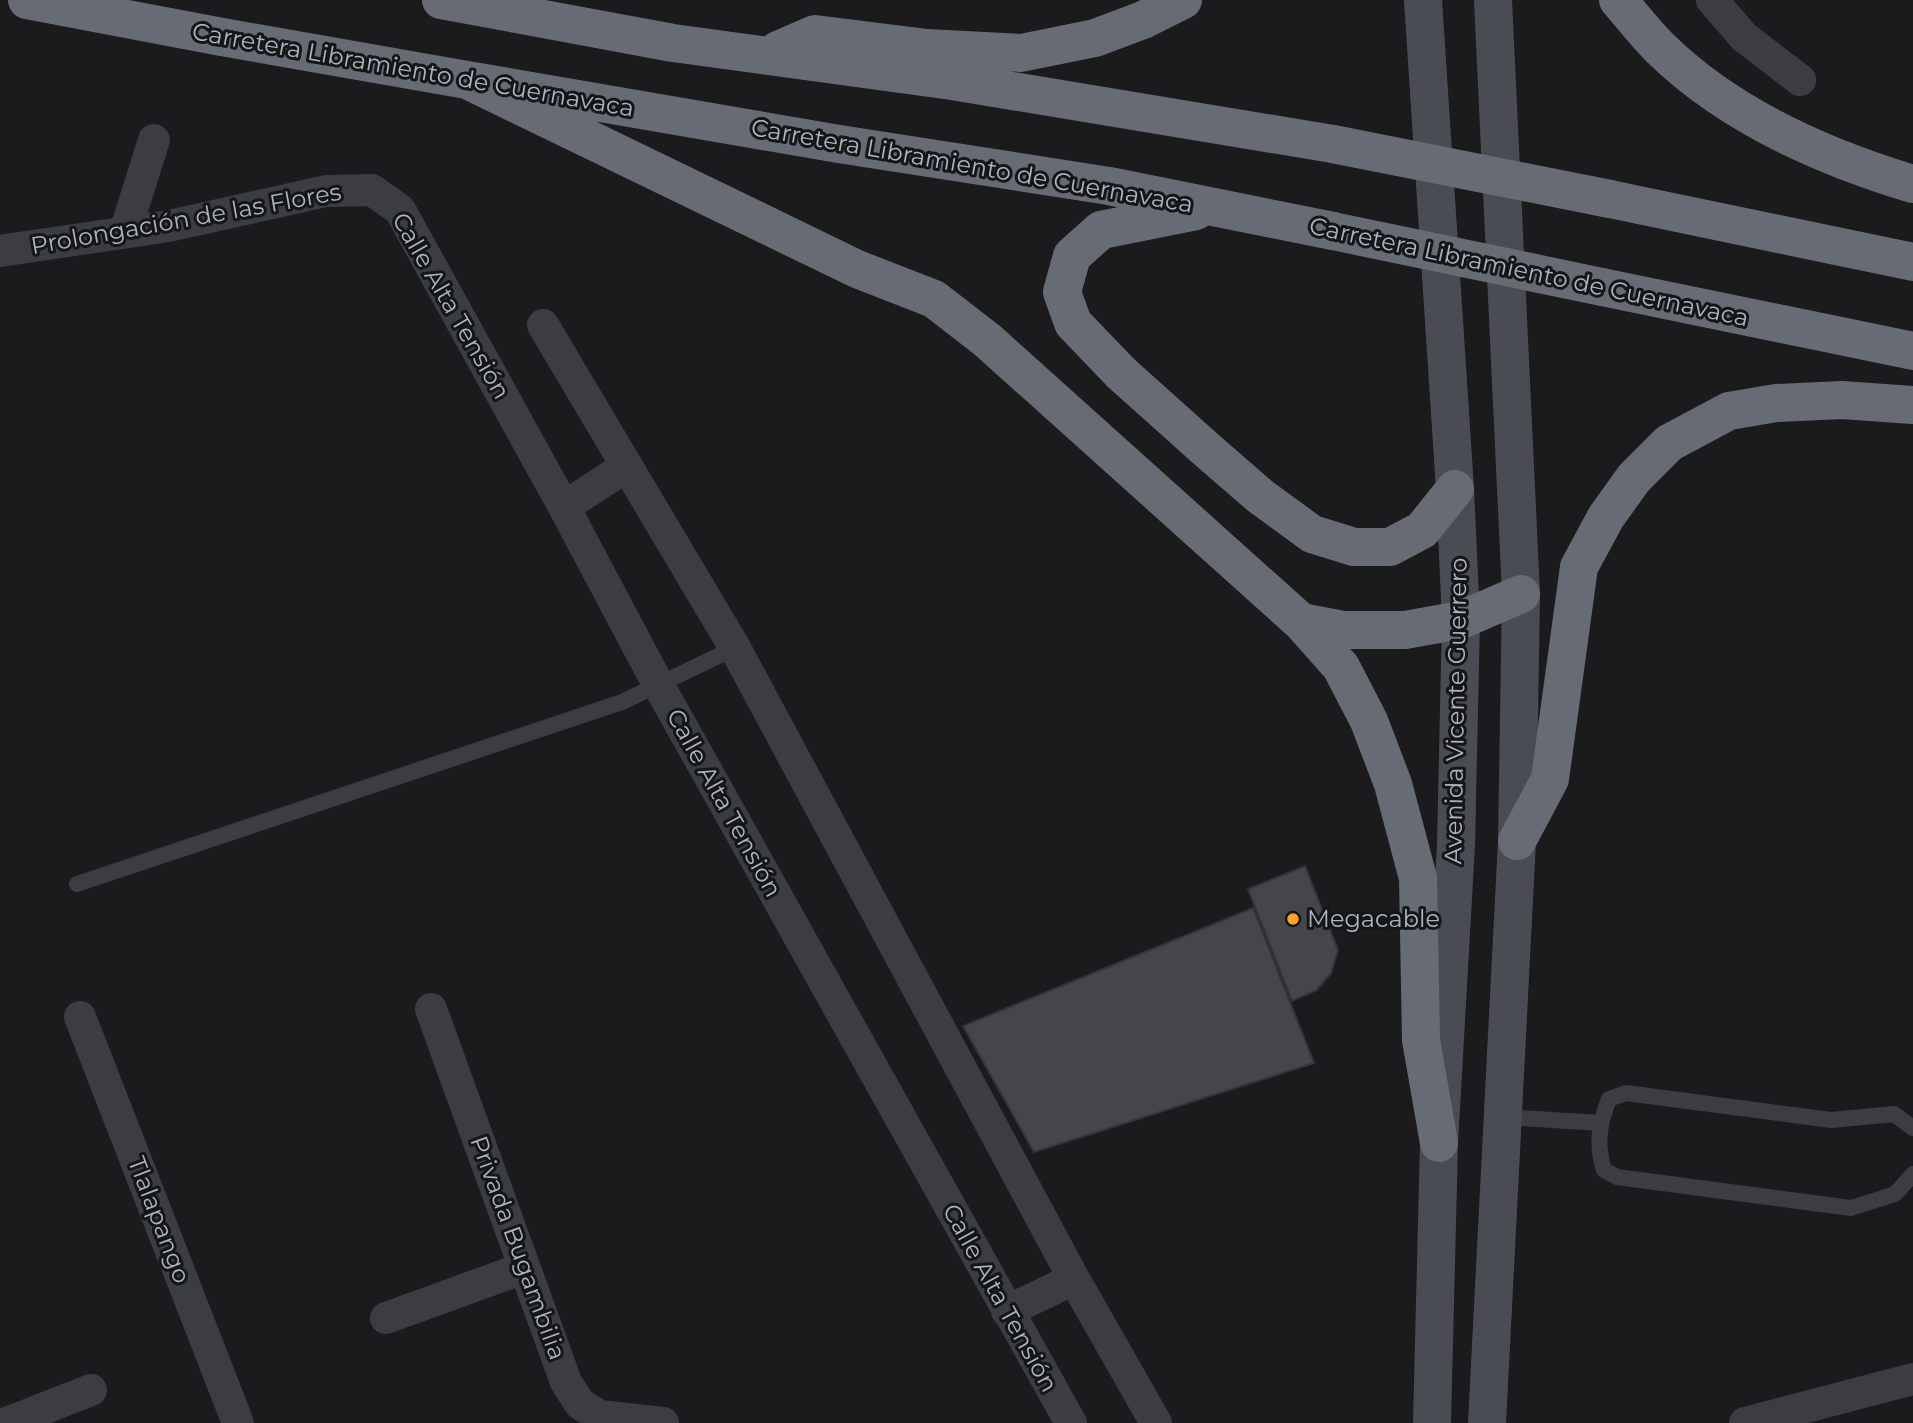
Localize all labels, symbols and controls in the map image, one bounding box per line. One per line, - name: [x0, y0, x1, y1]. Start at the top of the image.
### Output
- street label: Carretera Libramiento de Cuernavaca: [190, 16, 636, 123]
- street label: Carretera Libramiento de Cuernavaca: [749, 112, 1195, 219]
- street label: Prolongación de las Flores: [28, 177, 343, 260]
- street label: Calle Alta Tensión: [386, 207, 517, 404]
- street label: Carretera Libramiento de Cuernavaca: [1307, 211, 1751, 332]
- street label: Avenida Vicente Guerrero: [1438, 557, 1473, 865]
- street label: Calle Alta Tensión: [661, 704, 788, 902]
- place label: Megacable: [1307, 904, 1440, 933]
- marker: Megacable: [1285, 911, 1301, 927]
- street label: Privada Bugambilia: [464, 1132, 572, 1364]
- street label: Tlalapango: [122, 1153, 197, 1287]
- street label: Calle Alta Tensión: [937, 1199, 1064, 1397]

